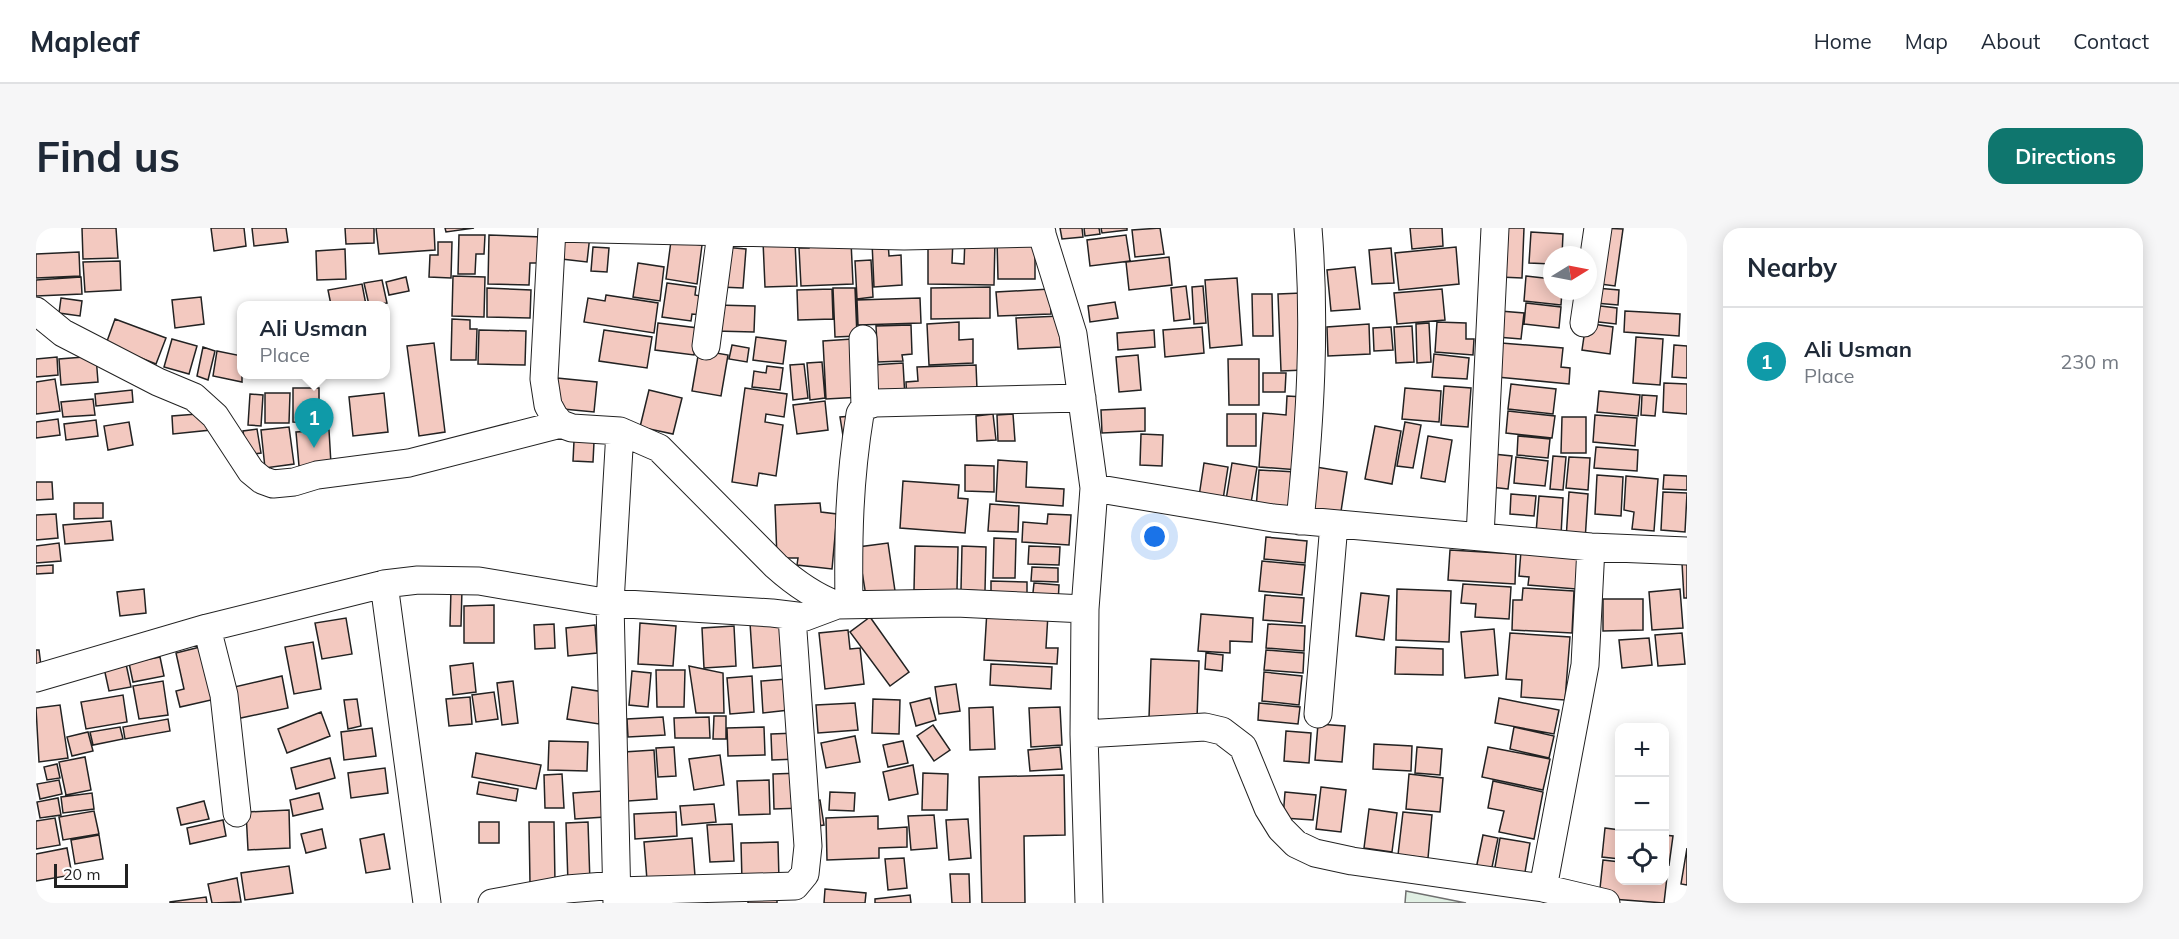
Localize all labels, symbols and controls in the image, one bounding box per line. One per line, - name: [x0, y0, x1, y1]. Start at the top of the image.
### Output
- text: Mapleaf: [30, 24, 139, 59]
- text: Home: [1814, 28, 1872, 54]
- text: Map: [1905, 28, 1948, 54]
- text: About: [1981, 28, 2040, 54]
- text: Contact: [2073, 28, 2149, 54]
- button: Directions: [1988, 128, 2143, 184]
- text: Find us: [36, 130, 180, 183]
- north arrow: [1543, 246, 1597, 300]
- text: Nearby: [1747, 251, 1837, 284]
- popup: [237, 301, 390, 379]
- text: Ali Usman: [260, 314, 368, 342]
- text: Ali Usman: [1804, 335, 1912, 363]
- text: Place: [260, 342, 310, 367]
- text: 1: [1761, 349, 1773, 374]
- text: 230 m: [2060, 349, 2119, 374]
- text: Place: [1804, 363, 1854, 388]
- pin: 1: [294, 398, 334, 448]
- your location: [1140, 522, 1169, 551]
- map controls: [1615, 723, 1669, 885]
- button: +: [1615, 723, 1669, 777]
- button: −: [1615, 777, 1669, 831]
- button: locate: [1615, 831, 1669, 885]
- scale bar: [54, 861, 128, 888]
- text: 20 m: [63, 864, 100, 884]

